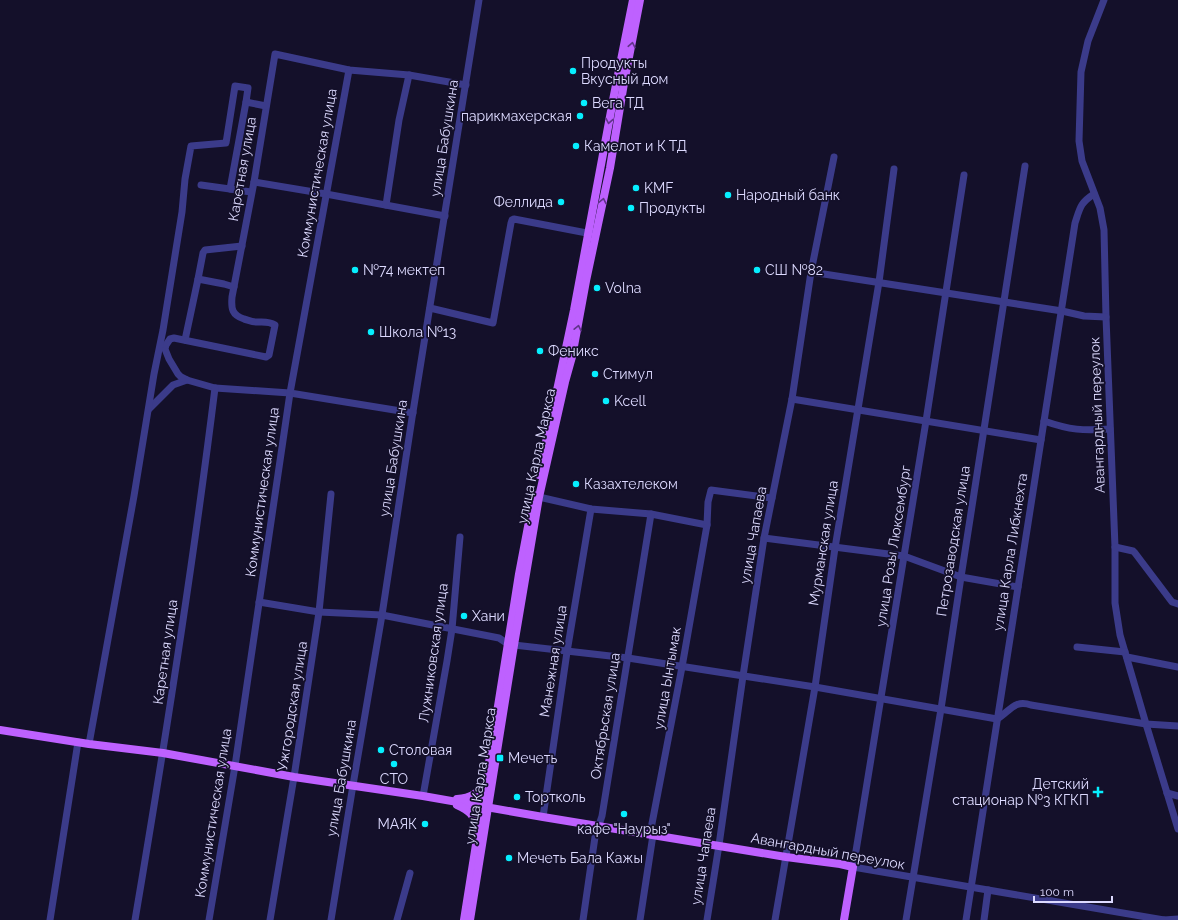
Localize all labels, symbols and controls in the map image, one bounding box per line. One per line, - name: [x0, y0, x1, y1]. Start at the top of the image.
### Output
- one-way arrow: [627, 42, 635, 48]
- place label: Продукты Вкусный дом: [581, 55, 668, 87]
- marker: Продукты Вкусный дом: [568, 66, 578, 76]
- street label: улица Бабушкина: [427, 78, 461, 198]
- street label: Коммунистическая улица: [294, 87, 340, 259]
- place label: Вега ТД: [592, 95, 644, 111]
- marker: Вега ТД: [579, 98, 589, 108]
- place label: парикмахерская: [461, 108, 572, 124]
- marker: парикмахерская: [575, 111, 585, 121]
- street label: Каретная улица: [225, 115, 259, 223]
- one-way arrow: [605, 118, 614, 124]
- place label: Камелот и К ТД: [584, 138, 687, 154]
- marker: Камелот и К ТД: [571, 141, 581, 151]
- place label: KMF: [644, 180, 674, 196]
- marker: KMF: [631, 183, 641, 193]
- place label: Народный банк: [736, 187, 840, 203]
- marker: Народный банк: [723, 190, 733, 200]
- place label: Феллида: [493, 194, 553, 210]
- marker: Феллида: [556, 197, 566, 207]
- one-way arrow: [598, 198, 606, 204]
- place label: Продукты: [639, 200, 705, 216]
- marker: Продукты: [626, 203, 636, 213]
- place label: №74 мектеп: [363, 262, 445, 278]
- place label: СШ №82: [765, 262, 823, 278]
- marker: №74 мектеп: [350, 265, 360, 275]
- marker: СШ №82: [752, 265, 762, 275]
- place label: Volna: [605, 280, 642, 296]
- marker: Volna: [592, 283, 602, 293]
- place label: Школа №13: [379, 324, 456, 340]
- one-way arrow: [573, 325, 581, 331]
- marker: Школа №13: [366, 327, 376, 337]
- street label: Авангардный переулок: [1086, 337, 1108, 493]
- place label: Феникс: [548, 343, 599, 359]
- marker: Феникс: [535, 346, 545, 356]
- place label: Стимул: [603, 366, 653, 382]
- marker: Стимул: [590, 369, 600, 379]
- street label: улица Карла Маркса: [514, 387, 558, 525]
- place label: Kcell: [614, 393, 646, 409]
- marker: Kcell: [601, 396, 611, 406]
- street label: улица Бабушкина: [376, 398, 410, 518]
- street label: Коммунистическая улица: [242, 406, 282, 578]
- street label: улица Розы Люксембург: [872, 464, 914, 628]
- street label: Петрозаводская улица: [933, 464, 973, 618]
- street label: улица Карла Либкнехта: [990, 472, 1030, 632]
- place label: Казахтелеком: [584, 476, 678, 492]
- marker: Казахтелеком: [571, 479, 581, 489]
- street label: Мурманская улица: [805, 479, 841, 607]
- street label: улица Чапаева: [737, 485, 769, 585]
- street label: Лужниковская улица: [415, 582, 451, 724]
- street label: Каретная улица: [150, 598, 180, 706]
- street label: Манежная улица: [536, 604, 570, 718]
- place label: Хани: [472, 608, 505, 624]
- marker: Хани: [459, 611, 469, 621]
- street label: улица Ынтымак: [650, 625, 684, 731]
- street label: Ужгородская улица: [274, 640, 310, 772]
- street label: Октябрьская улица: [587, 651, 623, 781]
- street label: улица Карла Маркса: [461, 707, 499, 845]
- street label: улица Бабушкина: [323, 718, 359, 838]
- street label: Коммунистическая улица: [192, 727, 234, 899]
- place label: Столовая: [389, 742, 452, 758]
- marker: Столовая: [376, 745, 386, 755]
- place label: Мечеть: [508, 750, 557, 766]
- marker: Мечеть: [495, 753, 505, 763]
- marker: СТО: [389, 759, 399, 769]
- place label: СТО: [380, 771, 408, 787]
- place label: Детский стационар №3 КГКП: [952, 776, 1089, 808]
- marker: Детский стационар №3 КГКП: [1092, 786, 1104, 798]
- place label: Тортколь: [525, 789, 586, 805]
- marker: Тортколь: [512, 792, 522, 802]
- street label: улица Чапаева: [687, 806, 719, 906]
- marker: кафе "Наурыз": [619, 809, 629, 819]
- place label: МАЯК: [377, 816, 417, 832]
- marker: МАЯК: [420, 819, 430, 829]
- place label: кафе "Наурыз": [577, 821, 671, 837]
- street label: Авангардный переулок: [750, 830, 906, 872]
- place label: Мечеть Бала Кажы: [517, 850, 643, 866]
- marker: Мечеть Бала Кажы: [504, 853, 514, 863]
- scale bar: [1034, 878, 1112, 904]
- text: 100 m: [1040, 885, 1074, 899]

